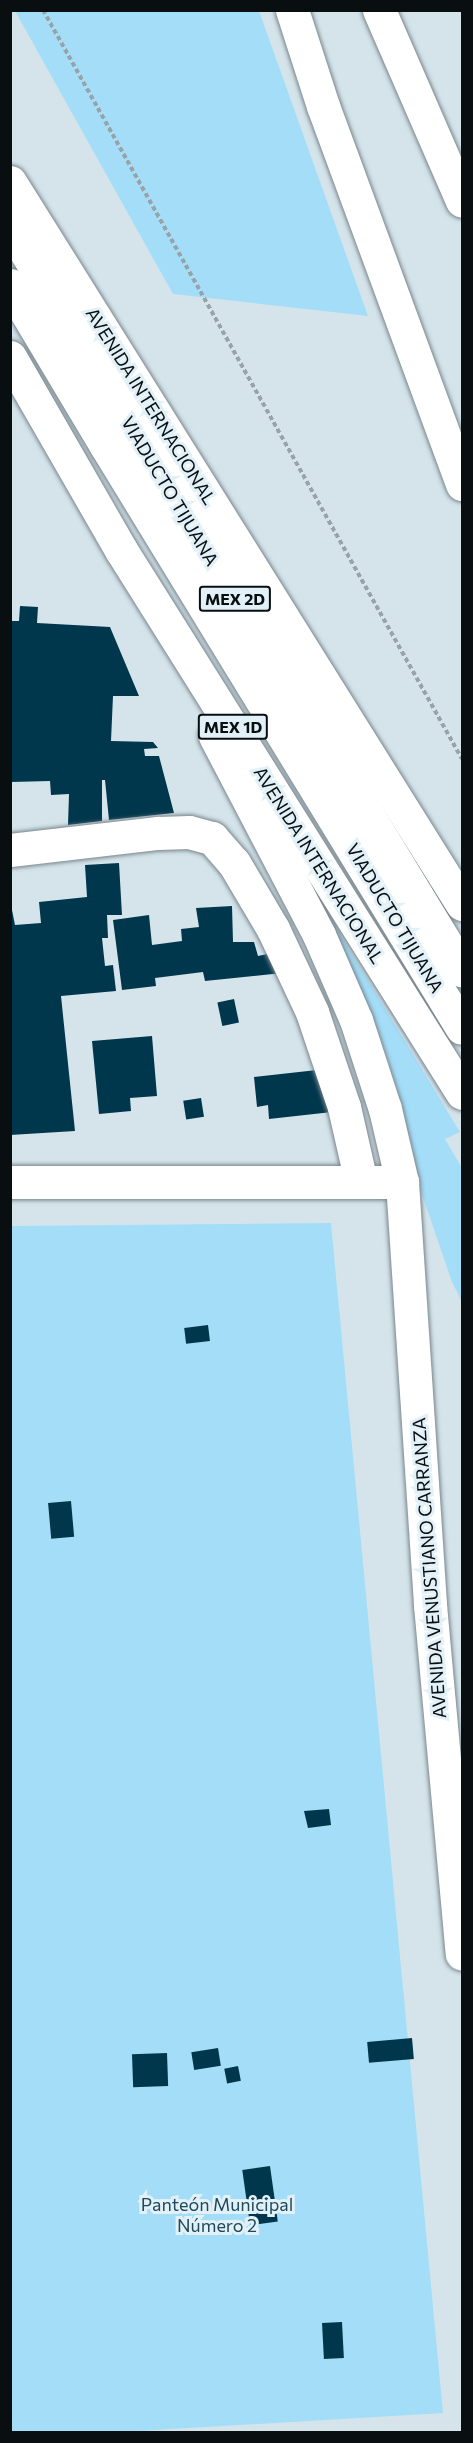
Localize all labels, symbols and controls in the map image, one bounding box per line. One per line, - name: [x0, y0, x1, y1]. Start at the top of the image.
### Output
- street label: AVENIDA INTERNACIONAL: [81, 304, 221, 508]
- street label: VIADUCTO TIJUANA: [117, 412, 223, 570]
- road number: MEX 2D: [198, 586, 272, 612]
- road number: MEX 1D: [197, 714, 269, 740]
- street label: AVENIDA INTERNACIONAL: [249, 763, 389, 967]
- street label: VIADUCTO TIJUANA: [342, 839, 448, 997]
- street label: AVENIDA VENUSTIANO CARRANZA: [408, 1417, 450, 1719]
- park label: Panteón Municipal Número 2: [141, 2194, 293, 2236]

